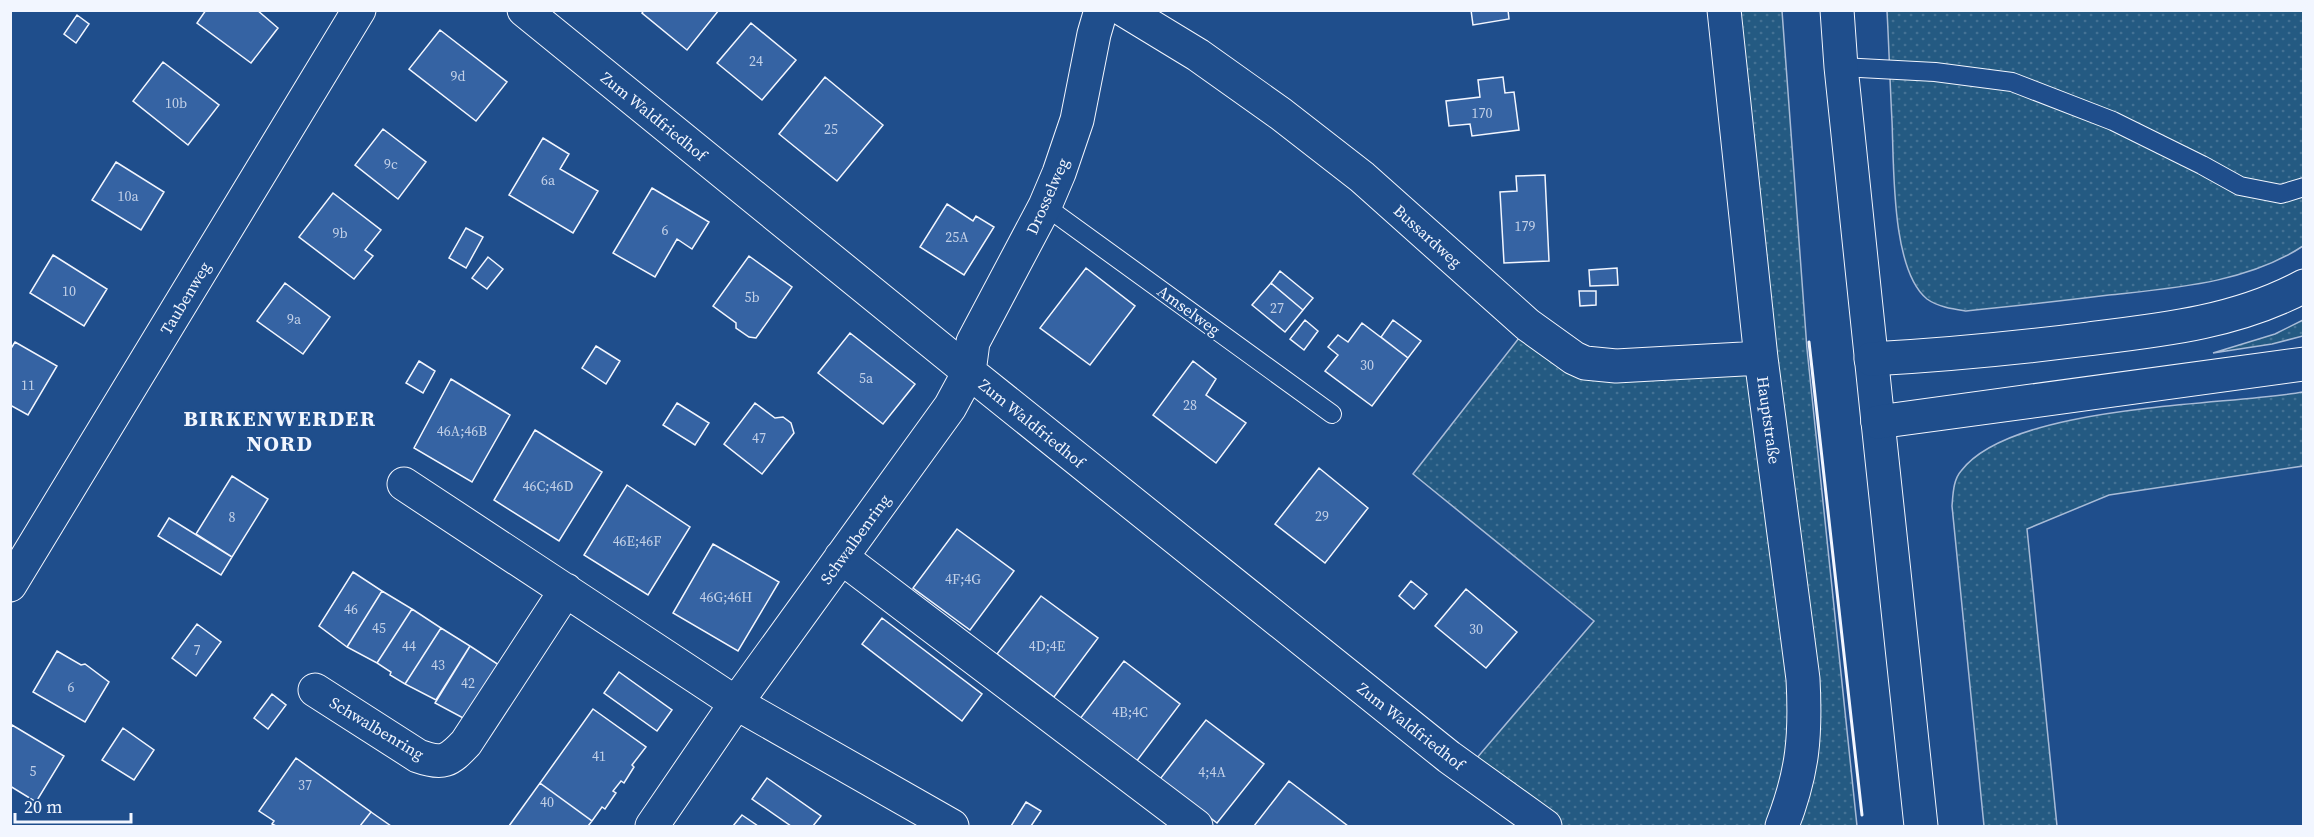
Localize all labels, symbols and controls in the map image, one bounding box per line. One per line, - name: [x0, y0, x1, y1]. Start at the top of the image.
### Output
- house number: 24: [749, 51, 763, 71]
- house number: 9d: [451, 66, 466, 86]
- street label: Zum Waldfriedhof: [596, 66, 713, 166]
- house number: 10b: [165, 93, 187, 113]
- house number: 170: [1472, 103, 1493, 123]
- house number: 25: [824, 119, 838, 139]
- house number: 9c: [384, 154, 398, 174]
- street label: Drosselweg: [1020, 154, 1074, 238]
- house number: 6a: [541, 170, 556, 190]
- house number: 10a: [117, 186, 139, 206]
- street label: Bussardweg: [1389, 199, 1467, 273]
- house number: 179: [1515, 216, 1536, 236]
- house number: 6: [662, 220, 669, 240]
- house number: 9b: [332, 223, 348, 243]
- house number: 25A: [945, 227, 969, 247]
- street label: Taubenweg: [155, 257, 215, 339]
- street label: Amselweg: [1153, 280, 1225, 340]
- house number: 10: [62, 281, 76, 301]
- house number: 5b: [744, 287, 760, 307]
- house number: 27: [1270, 298, 1284, 318]
- house number: 9a: [287, 309, 302, 329]
- house number: 30: [1360, 355, 1374, 375]
- house number: 5a: [859, 368, 874, 388]
- street label: Zum Waldfriedhof: [974, 373, 1091, 473]
- house number: 11: [21, 375, 35, 395]
- street label: Hauptstraße: [1752, 375, 1786, 465]
- house number: 28: [1183, 395, 1197, 415]
- district label: BIRKENWERDER NORD: [184, 403, 376, 458]
- house number: 46A;46B: [437, 421, 487, 441]
- house number: 47: [752, 428, 766, 448]
- house number: 46C;46D: [523, 476, 574, 496]
- street label: Schwalbenring: [815, 489, 895, 589]
- house number: 29: [1315, 506, 1329, 526]
- house number: 8: [229, 507, 236, 527]
- house number: 46E;46F: [613, 531, 661, 551]
- house number: 4F;4G: [945, 569, 981, 589]
- house number: 46G;46H: [700, 587, 752, 607]
- house number: 46: [344, 599, 358, 619]
- house number: 45: [372, 618, 386, 638]
- house number: 30: [1469, 619, 1483, 639]
- house number: 44: [402, 636, 416, 656]
- house number: 4D;4E: [1029, 636, 1065, 656]
- house number: 7: [194, 640, 201, 660]
- house number: 43: [431, 655, 445, 675]
- house number: 42: [461, 673, 475, 693]
- house number: 6: [68, 677, 75, 697]
- street label: Zum Waldfriedhof: [1353, 677, 1470, 776]
- street label: Schwalbenring: [326, 691, 428, 765]
- house number: 4B;4C: [1112, 702, 1148, 722]
- house number: 41: [592, 746, 606, 766]
- house number: 5: [30, 761, 37, 781]
- house number: 4;4A: [1198, 762, 1226, 782]
- house number: 37: [298, 775, 312, 795]
- scale bar: [15, 786, 130, 824]
- house number: 40: [540, 792, 554, 812]
- text: 20 m: [24, 794, 62, 819]

